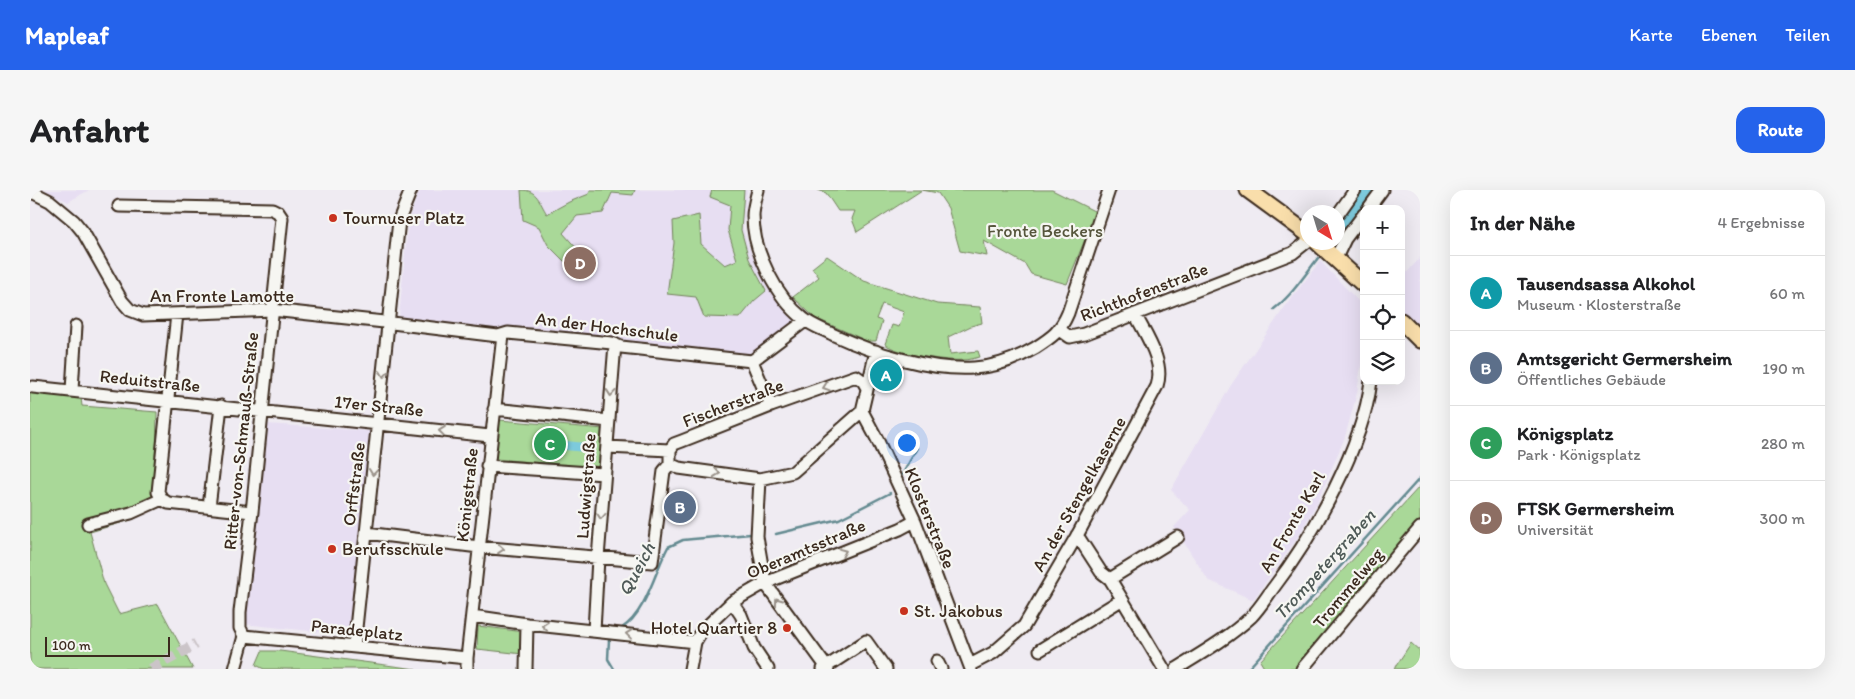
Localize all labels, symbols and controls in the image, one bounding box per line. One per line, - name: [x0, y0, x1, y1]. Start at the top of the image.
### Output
- text: Mapleaf: [25, 21, 109, 50]
- text: Karte: [1630, 24, 1673, 46]
- text: Ebenen: [1701, 24, 1757, 46]
- text: Teilen: [1785, 24, 1830, 46]
- button: Route: [1736, 107, 1825, 153]
- text: Anfahrt: [30, 109, 149, 151]
- north arrow: [1300, 205, 1345, 250]
- map controls: [1360, 205, 1405, 385]
- button: +: [1360, 205, 1405, 250]
- place label: Tournuser Platz: [343, 207, 465, 229]
- text: In der Nähe: [1470, 210, 1575, 235]
- marker: Tournuser Platz: [327, 212, 339, 224]
- text: 4 Ergebnisse: [1717, 213, 1805, 232]
- park label: Fronte Beckers: [987, 220, 1103, 242]
- pin: D: [564, 244, 596, 282]
- button: −: [1360, 250, 1405, 295]
- street label: Richthofenstraße: [1077, 257, 1211, 327]
- text: Tausendsassa Alkohol: [1517, 272, 1695, 295]
- text: A: [1481, 284, 1491, 303]
- text: 60 m: [1770, 284, 1805, 303]
- street label: An Fronte Lamotte: [150, 285, 294, 307]
- button: locate: [1360, 295, 1405, 340]
- text: Museum · Klosterstraße: [1517, 295, 1681, 314]
- street label: An der Hochschule: [534, 307, 680, 347]
- street label: Ritter-von-Schmauß-Straße: [219, 331, 263, 551]
- button: layers: [1360, 340, 1405, 385]
- text: Amtsgericht Germersheim: [1517, 347, 1732, 370]
- pin: A: [870, 356, 902, 394]
- text: B: [1481, 359, 1491, 378]
- text: 190 m: [1762, 359, 1805, 378]
- street label: Reduitstraße: [99, 365, 201, 397]
- one-way arrow: [379, 370, 390, 378]
- text: Öffentliches Gebäude: [1517, 370, 1666, 389]
- street label: Fischerstraße: [679, 374, 787, 432]
- one-way arrow: [822, 381, 831, 391]
- one-way arrow: [606, 389, 617, 397]
- street label: 17er Straße: [333, 390, 425, 422]
- street label: An der Stengelkaserne: [1027, 413, 1131, 575]
- text: Königsplatz: [1517, 422, 1613, 445]
- pin: C: [534, 425, 566, 463]
- one-way arrow: [438, 426, 446, 437]
- your location: [894, 430, 920, 456]
- street label: Ludwigstraße: [571, 432, 601, 540]
- text: C: [1481, 434, 1491, 453]
- text: 280 m: [1761, 434, 1805, 453]
- street label: Orffstraße: [338, 441, 370, 527]
- text: Park · Königsplatz: [1517, 445, 1641, 464]
- street label: Königstraße: [451, 447, 483, 543]
- street label: Klosterstraße: [900, 464, 960, 572]
- one-way arrow: [713, 467, 721, 478]
- street label: An Fronte Karl: [1254, 467, 1330, 577]
- one-way arrow: [368, 468, 379, 476]
- pin: B: [664, 488, 696, 526]
- text: FTSK Germersheim: [1517, 497, 1674, 520]
- water label: Trompetergraben: [1269, 504, 1380, 625]
- text: D: [1481, 509, 1491, 528]
- text: 300 m: [1760, 509, 1805, 528]
- one-way arrow: [596, 512, 607, 520]
- street label: Oberamtsstraße: [743, 514, 869, 584]
- text: Universität: [1517, 520, 1594, 539]
- place label: Berufsschule: [342, 538, 444, 560]
- water label: Queich: [613, 539, 660, 600]
- marker: Berufsschule: [326, 543, 338, 555]
- one-way arrow: [497, 543, 505, 554]
- street label: Trommelweg: [1308, 543, 1389, 633]
- one-way arrow: [838, 548, 847, 558]
- one-way arrow: [776, 598, 784, 607]
- place label: St. Jakobus: [914, 600, 1003, 622]
- marker: St. Jakobus: [898, 605, 910, 617]
- street label: Paradeplatz: [310, 614, 405, 646]
- place label: Hotel Quartier 8: [651, 617, 777, 639]
- one-way arrow: [541, 621, 549, 632]
- marker: Hotel Quartier 8: [781, 622, 793, 634]
- one-way arrow: [625, 629, 633, 640]
- scale bar: [45, 634, 170, 657]
- text: 100 m: [52, 637, 91, 654]

